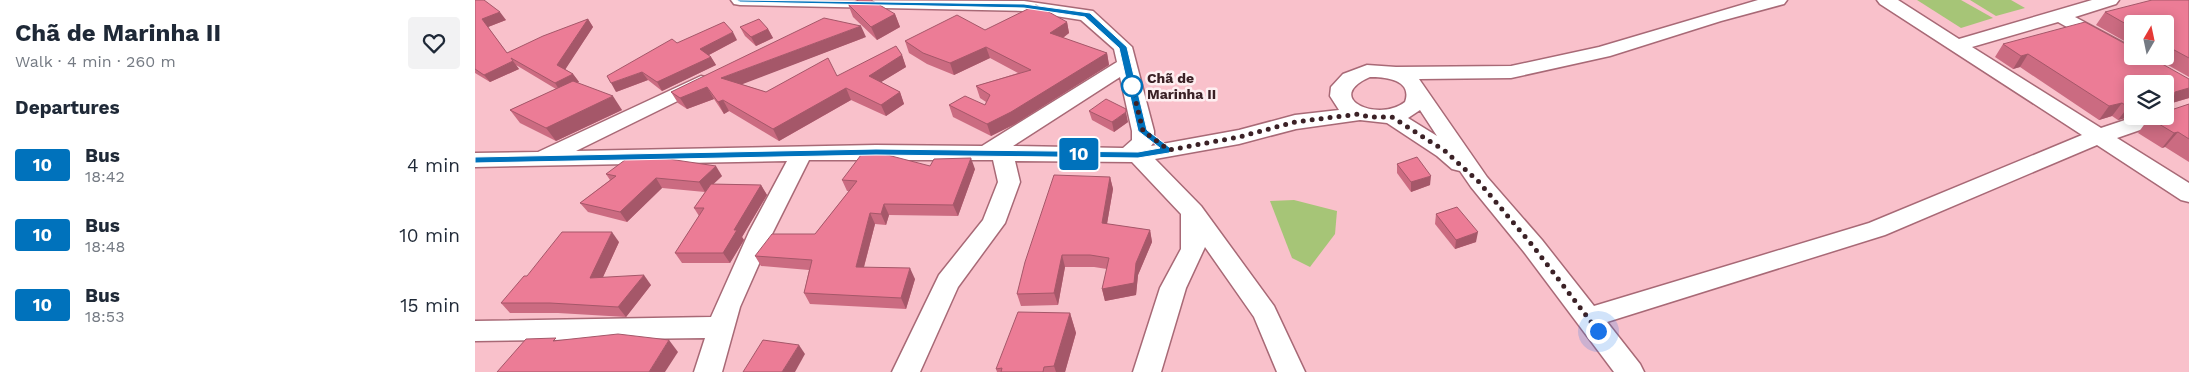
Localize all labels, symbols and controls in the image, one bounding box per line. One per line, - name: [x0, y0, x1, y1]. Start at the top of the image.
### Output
- north arrow: [2124, 15, 2174, 65]
- map controls: [2124, 15, 2174, 125]
- button: heart: [408, 17, 460, 69]
- text: Chã de Marinha II: [15, 19, 221, 47]
- text: Walk · 4 min · 260 m: [15, 52, 176, 71]
- place label: Chã de Marinha II: [1147, 70, 1216, 102]
- marker: Chã de Marinha II: [1121, 75, 1143, 97]
- button: layers: [2124, 75, 2174, 125]
- text: Departures: [15, 96, 120, 119]
- line badge: 10: [1057, 138, 1101, 170]
- text: 10: [1069, 143, 1089, 164]
- text: Bus: [85, 144, 120, 167]
- text: 10: [33, 154, 52, 175]
- text: 4 min: [407, 154, 460, 177]
- text: 18:42: [85, 167, 125, 186]
- text: Bus: [85, 214, 120, 237]
- text: 10: [33, 224, 52, 245]
- text: 10 min: [399, 224, 460, 247]
- text: 18:48: [85, 237, 125, 256]
- text: Bus: [85, 284, 120, 307]
- text: 10: [33, 294, 52, 315]
- text: 15 min: [400, 294, 460, 317]
- text: 18:53: [85, 307, 124, 326]
- your location: [1586, 319, 1611, 344]

